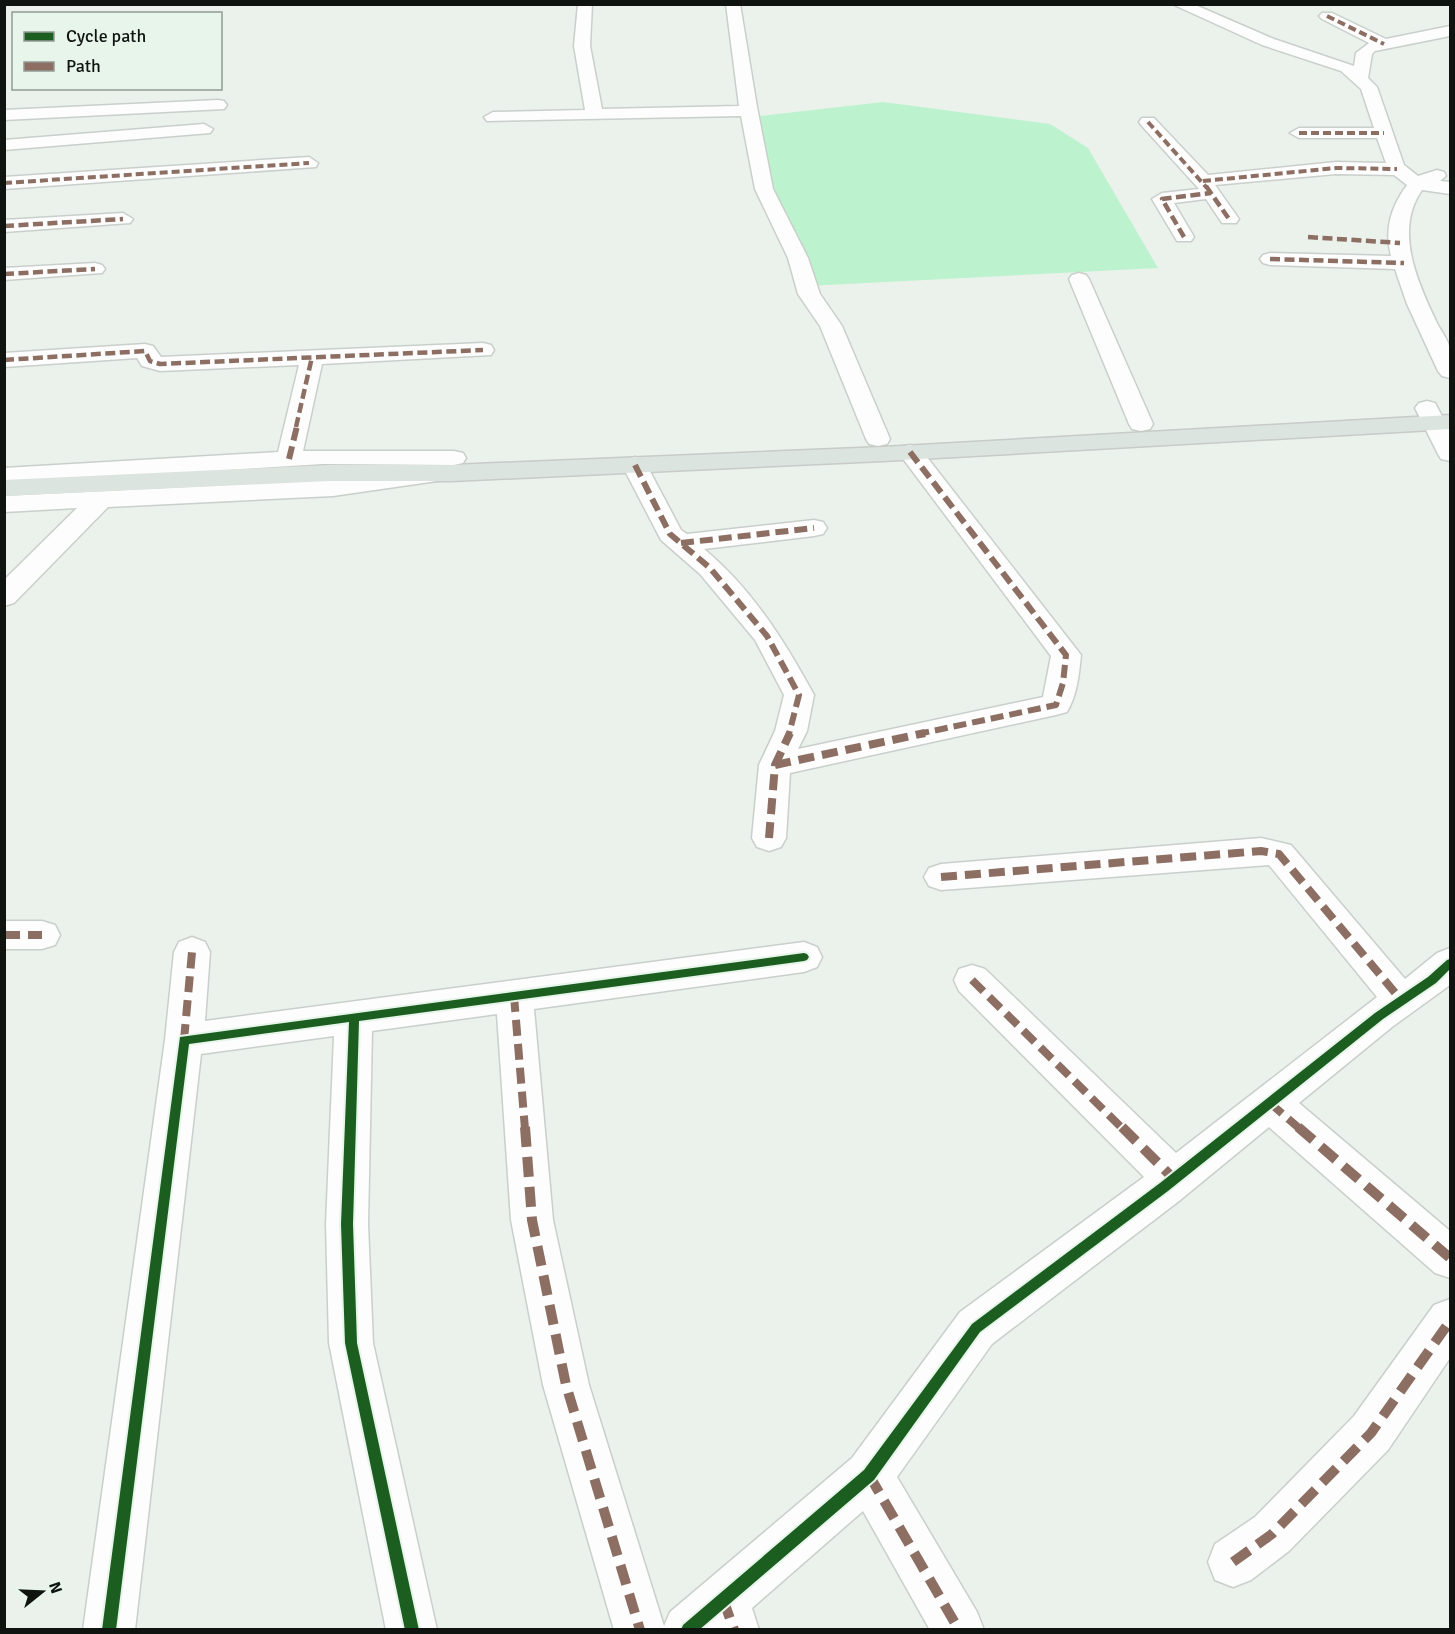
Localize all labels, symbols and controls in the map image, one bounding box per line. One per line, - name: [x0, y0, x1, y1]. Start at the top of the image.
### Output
- legend: [12, 12, 222, 90]
- text: Cycle path: [66, 25, 146, 47]
- text: Path: [66, 55, 101, 77]
- north arrow: [12, 1562, 72, 1622]
- text: N: [44, 1579, 67, 1596]

